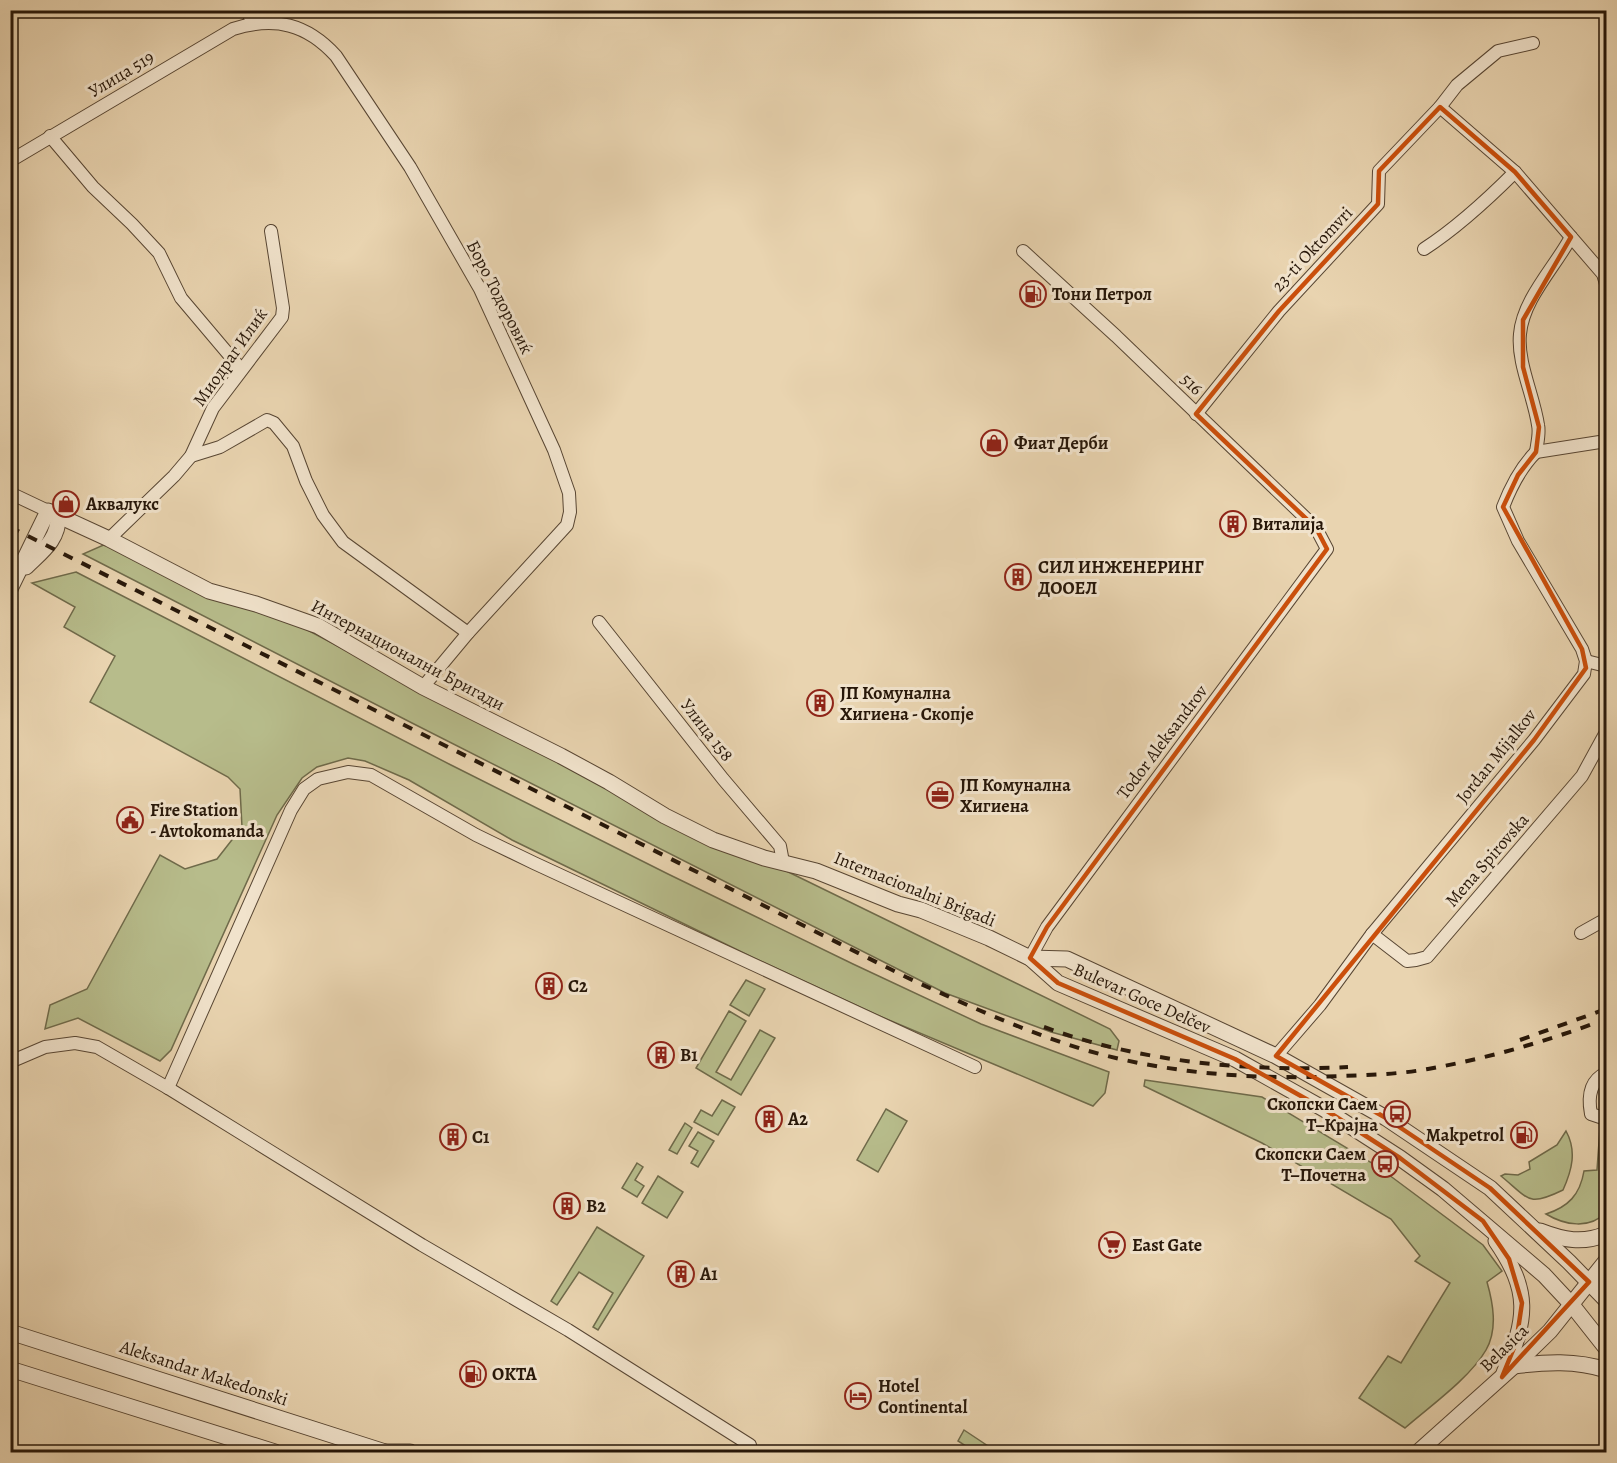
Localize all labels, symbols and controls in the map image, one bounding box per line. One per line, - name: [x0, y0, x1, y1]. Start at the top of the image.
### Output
- street label: Улица 519: [84, 45, 158, 103]
- street label: 23-ti Oktomvri: [1266, 201, 1358, 297]
- street label: Боро Тодоровиќ: [461, 236, 539, 358]
- fuel station icon: Тони Петрол: [1018, 279, 1048, 309]
- place label: Тони Петрол: [1052, 282, 1152, 306]
- street label: Миодраг Илиќ: [187, 303, 273, 411]
- street label: 516: [1176, 368, 1208, 400]
- shop icon: Фиат Дерби: [979, 428, 1009, 458]
- place label: Фиат Дерби: [1014, 431, 1109, 455]
- shop icon: Аквалукс: [51, 489, 81, 519]
- place label: Аквалукс: [85, 492, 159, 516]
- building icon: Виталија: [1218, 509, 1248, 539]
- place label: Виталија: [1252, 512, 1324, 536]
- place label: СИЛ ИНЖЕНЕРИНГ ДООЕЛ: [1038, 555, 1204, 600]
- building icon: СИЛ ИНЖЕНЕРИНГ ДООЕЛ: [1003, 562, 1033, 592]
- street label: Интернационални Бригади: [307, 594, 509, 716]
- street label: Todor Aleksandrov: [1111, 679, 1213, 804]
- place label: ЈП Комунална Хигиена - Скопје: [840, 681, 974, 726]
- building icon: ЈП Комунална Хигиена - Скопје: [805, 688, 835, 718]
- street label: Улица 158: [675, 694, 739, 766]
- street label: Jordan Mijalkov: [1450, 703, 1542, 808]
- place label: ЈП Комунална Хигиена: [960, 773, 1071, 818]
- office icon: ЈП Комунална Хигиена: [925, 780, 955, 810]
- place label: Fire Station - Avtokomanda: [150, 798, 264, 843]
- public building icon: Fire Station - Avtokomanda: [115, 805, 145, 835]
- street label: Mena Spirovska: [1440, 808, 1535, 912]
- street label: Internacionalni Brigadi: [830, 846, 1000, 932]
- street label: Bulevar Goce Delčev: [1070, 957, 1215, 1039]
- building icon: C2: [534, 971, 564, 1001]
- place label: C2: [568, 974, 588, 998]
- building icon: B1: [646, 1040, 676, 1070]
- place label: B1: [680, 1043, 698, 1067]
- place label: Скопски Саем Т–Крајна: [1267, 1092, 1378, 1137]
- bus stop icon: Скопски Саем Т–Крајна: [1382, 1099, 1412, 1129]
- building icon: A2: [754, 1104, 784, 1134]
- place label: A2: [787, 1107, 808, 1131]
- fuel station icon: Makpetrol: [1509, 1120, 1539, 1150]
- building icon: C1: [438, 1122, 468, 1152]
- place label: Makpetrol: [1426, 1123, 1504, 1147]
- place label: C1: [472, 1125, 490, 1149]
- place label: Скопски Саем Т–Почетна: [1255, 1142, 1366, 1187]
- bus stop icon: Скопски Саем Т–Почетна: [1370, 1149, 1400, 1179]
- building icon: B2: [552, 1191, 582, 1221]
- place label: B2: [586, 1194, 606, 1218]
- supermarket icon: East Gate: [1097, 1230, 1127, 1260]
- place label: East Gate: [1132, 1233, 1202, 1257]
- building icon: A1: [666, 1259, 696, 1289]
- place label: A1: [699, 1262, 718, 1286]
- street label: Belasica: [1474, 1318, 1534, 1377]
- street label: Aleksandar Makedonski: [116, 1334, 291, 1412]
- fuel station icon: OKTA: [458, 1359, 488, 1389]
- place label: OKTA: [492, 1362, 538, 1386]
- place label: Hotel Continental: [878, 1374, 968, 1419]
- hotel icon: Hotel Continental: [843, 1381, 873, 1411]

